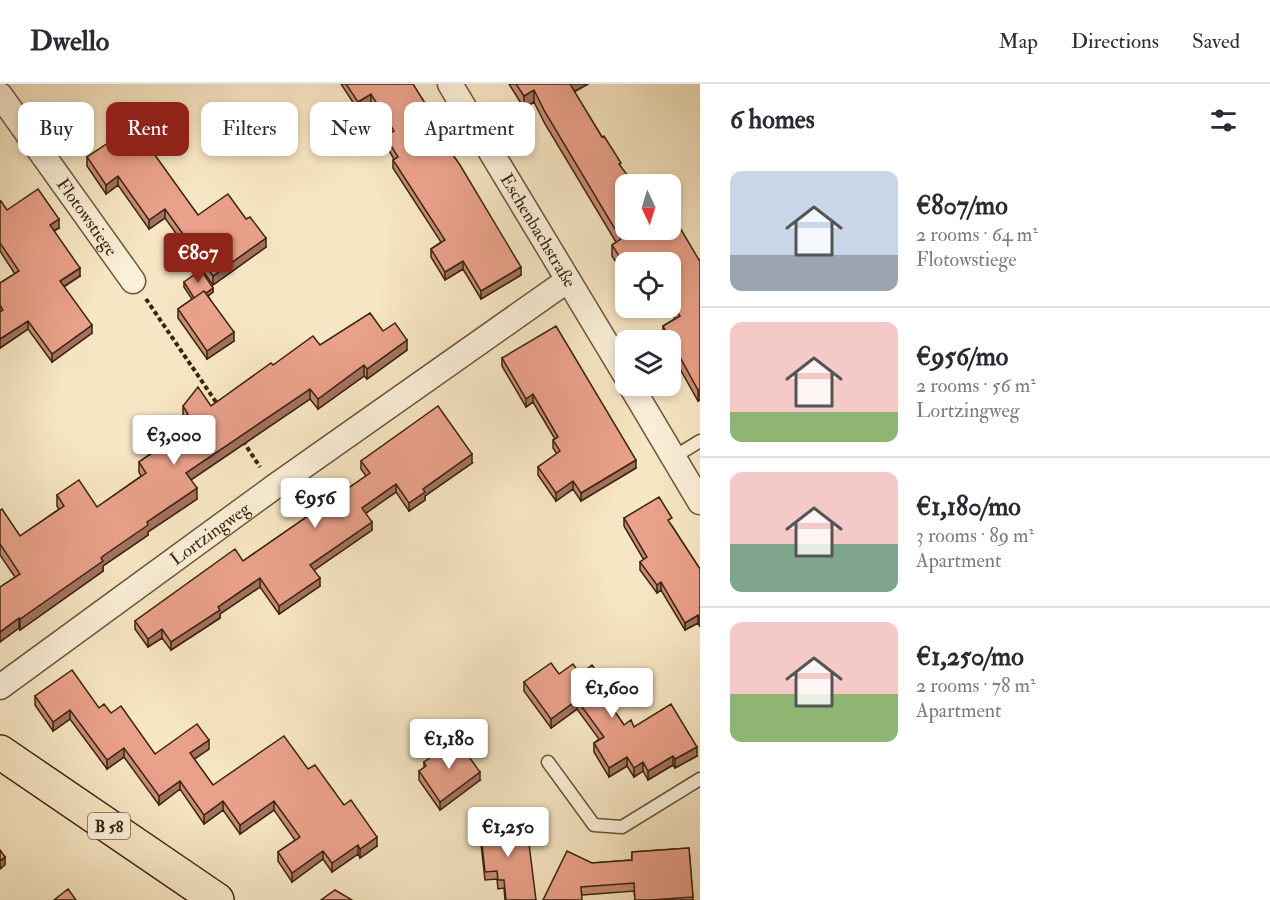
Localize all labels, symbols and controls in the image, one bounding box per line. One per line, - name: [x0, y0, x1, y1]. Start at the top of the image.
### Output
- text: Dwello: [30, 24, 109, 59]
- text: Map: [998, 28, 1038, 55]
- text: Directions: [1071, 28, 1159, 55]
- text: Saved: [1192, 28, 1240, 55]
- chip: Buy: [18, 102, 94, 156]
- chip: Rent: [106, 102, 189, 156]
- chip: Filters: [201, 102, 298, 156]
- chip: New: [310, 102, 392, 156]
- chip: Apartment: [404, 102, 535, 156]
- text: 6 homes: [730, 104, 815, 136]
- icon: filters: [1207, 104, 1240, 137]
- street label: Eschenbachstraße: [495, 170, 581, 292]
- street label: Flotowstiege: [51, 174, 123, 261]
- north arrow: [615, 174, 681, 240]
- map controls: [615, 174, 681, 396]
- text: €807/mo: [916, 190, 1008, 222]
- icon: home: [778, 195, 850, 267]
- text: 2 rooms · 64 m²: [916, 222, 1038, 247]
- pin: €807: [162, 233, 234, 284]
- text: €807: [178, 240, 218, 265]
- text: Flotowstiege: [916, 247, 1017, 272]
- button: locate: [615, 252, 681, 318]
- button: layers: [615, 330, 681, 396]
- text: €956/mo: [916, 341, 1008, 373]
- icon: home: [778, 346, 850, 418]
- text: 2 rooms · 56 m²: [916, 373, 1036, 398]
- text: Lortzingweg: [916, 398, 1020, 423]
- pin: €3,000: [125, 415, 223, 466]
- text: €3,000: [147, 422, 201, 447]
- pin: €956: [279, 478, 351, 529]
- text: €956: [295, 485, 335, 510]
- text: €1,180/mo: [916, 491, 1021, 523]
- icon: home: [778, 496, 850, 568]
- street label: Lortzingweg: [166, 497, 256, 571]
- text: 3 rooms · 89 m²: [916, 523, 1034, 548]
- text: Apartment: [916, 548, 1001, 573]
- text: €1,250/mo: [916, 641, 1024, 673]
- icon: home: [778, 646, 850, 718]
- pin: €1,600: [563, 668, 661, 719]
- text: 2 rooms · 78 m²: [916, 673, 1036, 698]
- text: €1,600: [585, 675, 639, 700]
- text: Apartment: [916, 698, 1001, 723]
- pin: €1,180: [400, 719, 498, 770]
- text: €1,180: [424, 726, 474, 751]
- pin: €1,250: [459, 807, 557, 858]
- road number: B 58: [88, 813, 130, 839]
- text: €1,250: [482, 814, 534, 839]

